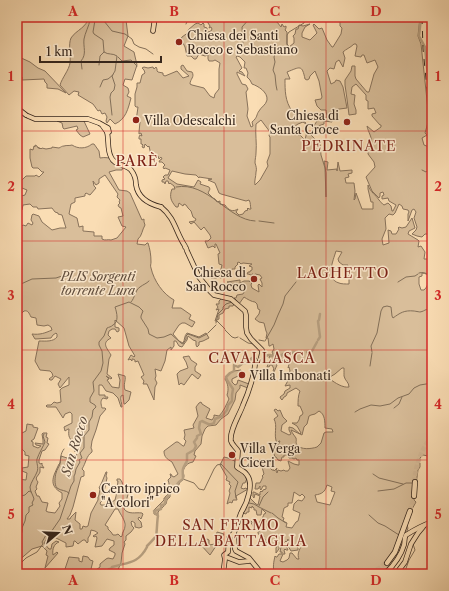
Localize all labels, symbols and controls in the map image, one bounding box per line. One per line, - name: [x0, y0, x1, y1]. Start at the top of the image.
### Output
- text: A: [67, 3, 79, 19]
- text: B: [169, 3, 179, 19]
- text: C: [270, 3, 280, 19]
- text: D: [370, 3, 382, 19]
- place label: Chiesa dei Santi Rocco e Sebastiano: [187, 28, 298, 57]
- marker: Chiesa dei Santi Rocco e Sebastiano: [174, 37, 184, 47]
- scale bar: [40, 38, 161, 64]
- text: 1 km: [46, 44, 72, 59]
- text: 1: [8, 68, 14, 84]
- text: 1: [435, 68, 441, 84]
- place label: Chiesa di Santa Croce: [270, 108, 339, 137]
- place label: Villa Odescalchi: [143, 113, 236, 128]
- marker: Villa Odescalchi: [131, 115, 141, 125]
- marker: Chiesa di Santa Croce: [342, 117, 352, 127]
- district label: PEDRINATE: [301, 137, 397, 155]
- district label: PARÈ: [116, 152, 158, 170]
- text: 2: [7, 178, 15, 194]
- text: 2: [434, 178, 442, 194]
- district label: LAGHETTO: [297, 264, 389, 282]
- place label: Chiesa di San Rocco: [186, 265, 246, 294]
- park label: PLIS Sorgenti torrente Lura: [60, 269, 136, 298]
- marker: Chiesa di San Rocco: [249, 274, 259, 284]
- text: 3: [7, 287, 15, 303]
- text: 3: [434, 287, 442, 303]
- district label: CAVALLASCA: [208, 349, 316, 367]
- place label: Villa Imbonati: [249, 368, 331, 383]
- marker: Villa Imbonati: [237, 370, 247, 380]
- text: 4: [7, 396, 15, 412]
- text: 4: [434, 396, 442, 412]
- water label: San Rocco: [57, 414, 91, 479]
- place label: Villa Verga Ciceri: [239, 441, 301, 470]
- marker: Villa Verga Ciceri: [227, 450, 237, 460]
- place label: Centro ippico "A colori": [101, 481, 180, 510]
- marker: Centro ippico "A colori": [88, 490, 98, 500]
- text: 5: [7, 506, 15, 522]
- text: 5: [434, 506, 442, 522]
- north arrow: [38, 513, 78, 553]
- district label: SAN FERMO DELLA BATTAGLIA: [155, 516, 307, 550]
- text: N: [59, 523, 76, 537]
- text: A: [67, 572, 79, 588]
- text: B: [169, 572, 179, 588]
- text: C: [270, 572, 280, 588]
- text: D: [370, 572, 382, 588]

